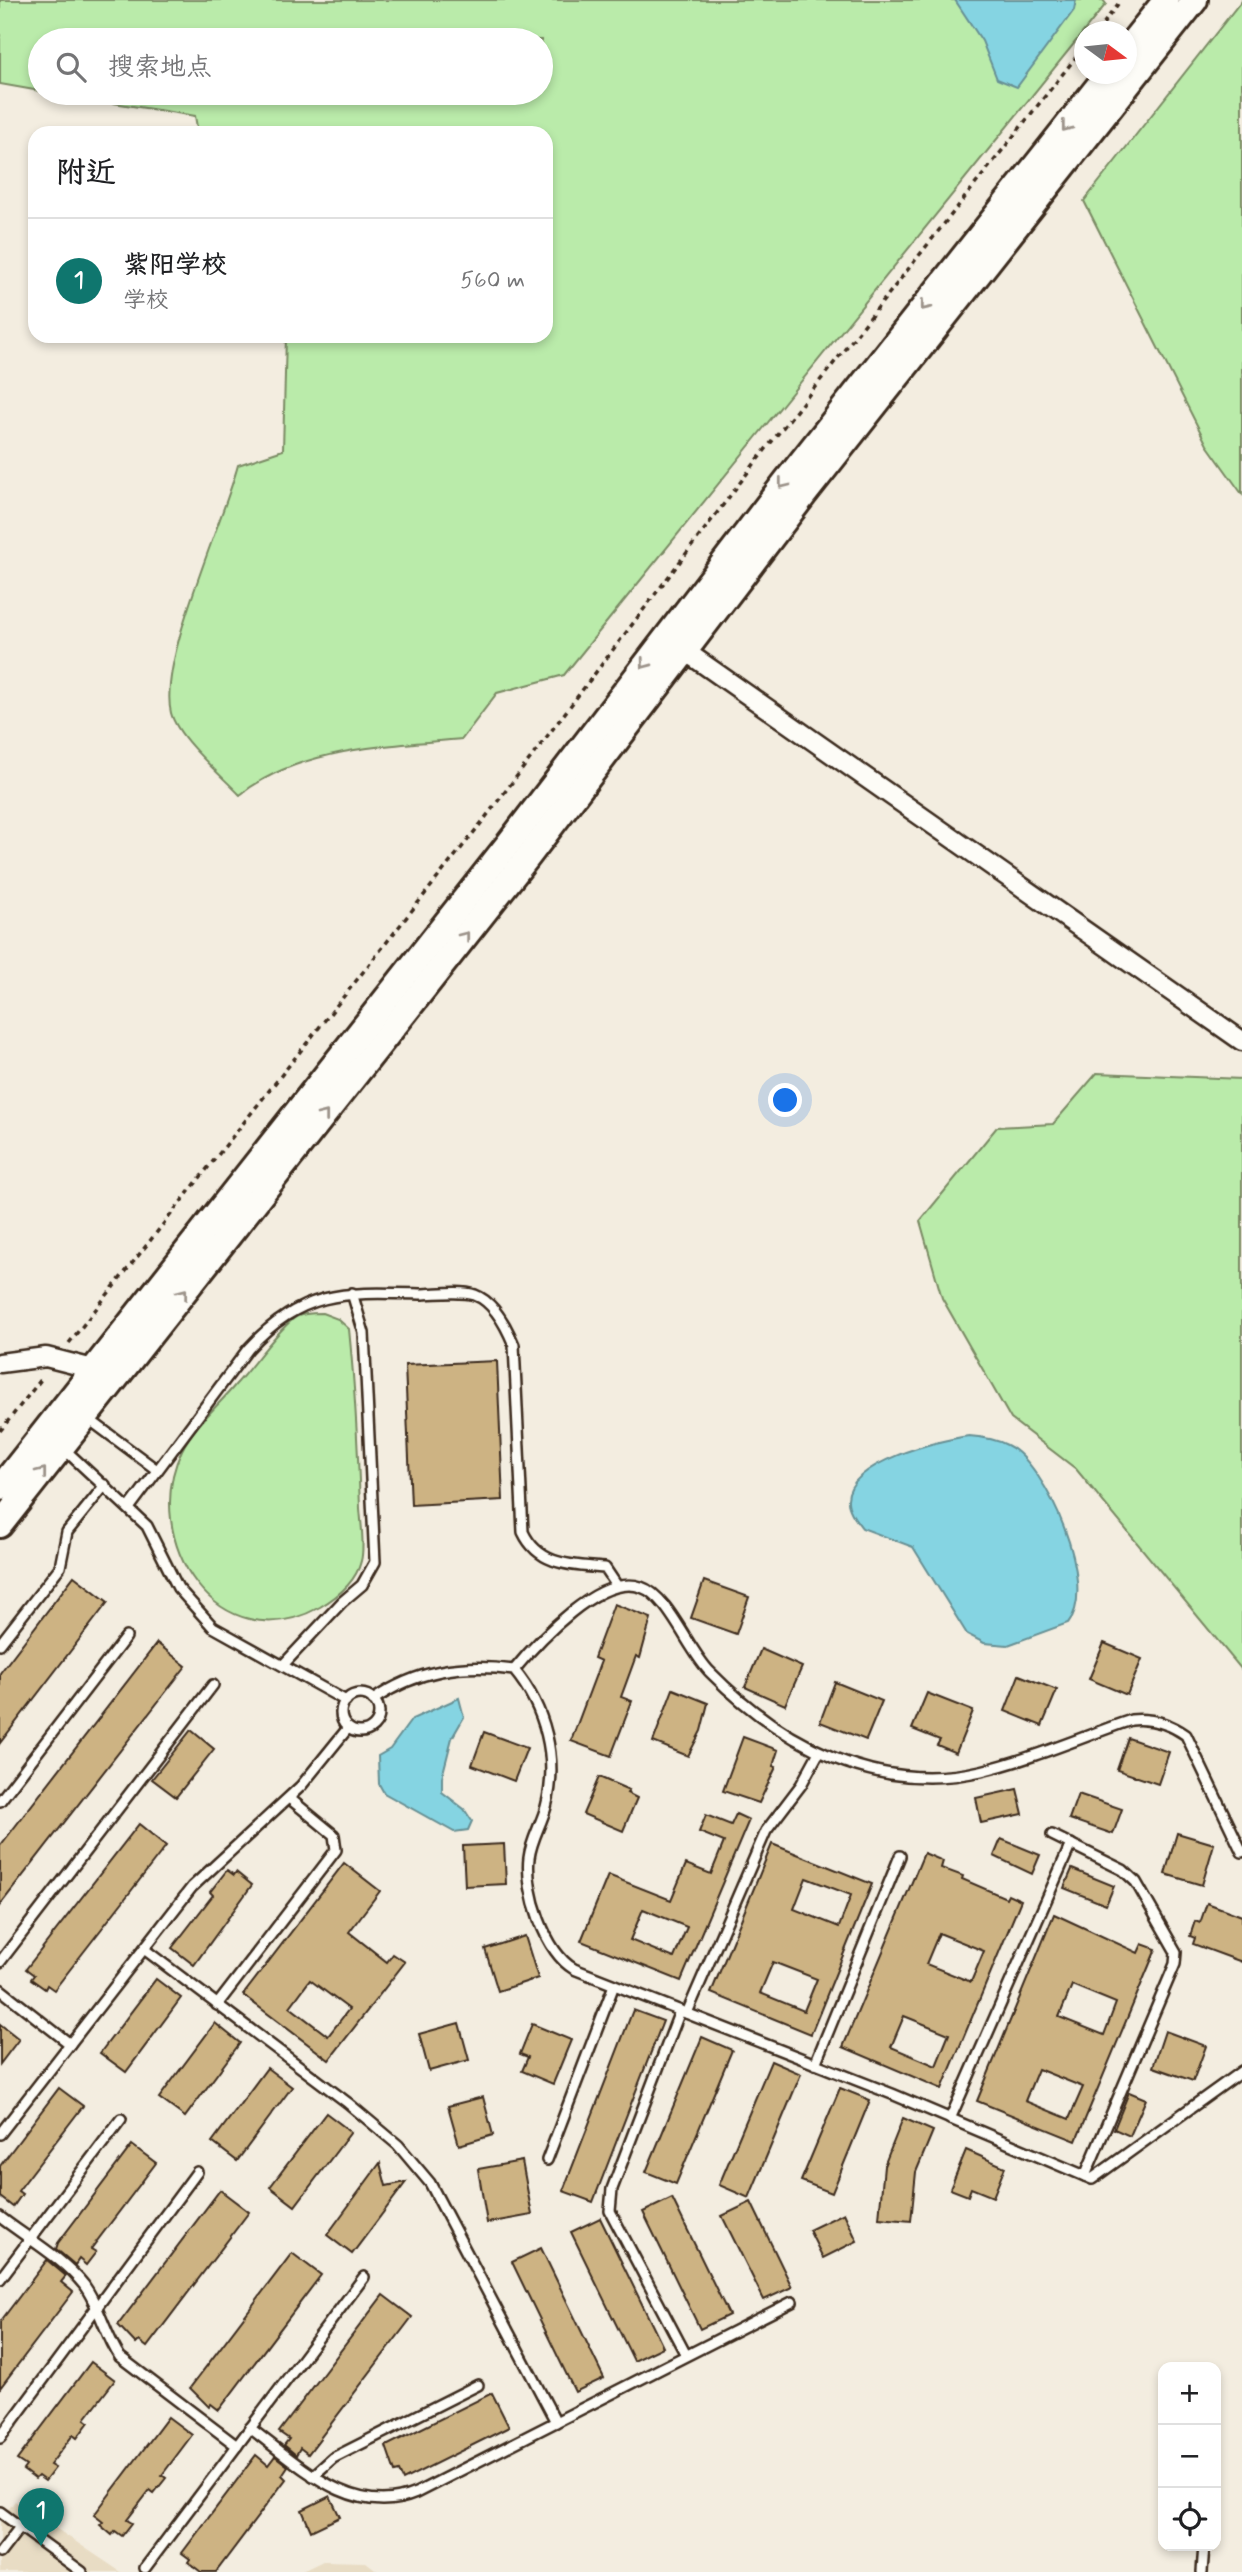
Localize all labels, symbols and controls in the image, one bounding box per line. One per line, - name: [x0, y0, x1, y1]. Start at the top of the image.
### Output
- north arrow: [1074, 21, 1137, 84]
- search box: [28, 28, 553, 105]
- icon: search: [52, 48, 90, 86]
- text: 搜索地点: [108, 51, 212, 85]
- one-way arrow: [1062, 120, 1075, 132]
- text: 附近: [56, 154, 116, 193]
- text: 紫阳学校: [123, 249, 227, 283]
- text: 1: [74, 266, 84, 296]
- text: 560 m: [460, 266, 525, 296]
- text: 学校: [123, 286, 169, 316]
- one-way arrow: [921, 297, 933, 310]
- one-way arrow: [779, 476, 792, 488]
- one-way arrow: [641, 657, 654, 669]
- one-way arrow: [457, 932, 470, 944]
- your location: [768, 1083, 802, 1117]
- one-way arrow: [316, 1110, 329, 1122]
- one-way arrow: [175, 1289, 187, 1302]
- one-way arrow: [34, 1467, 46, 1480]
- map controls: [1158, 2362, 1221, 2551]
- button: +: [1158, 2362, 1221, 2425]
- button: −: [1158, 2425, 1221, 2488]
- pin: 1: [18, 2488, 64, 2546]
- button: locate: [1158, 2488, 1221, 2551]

